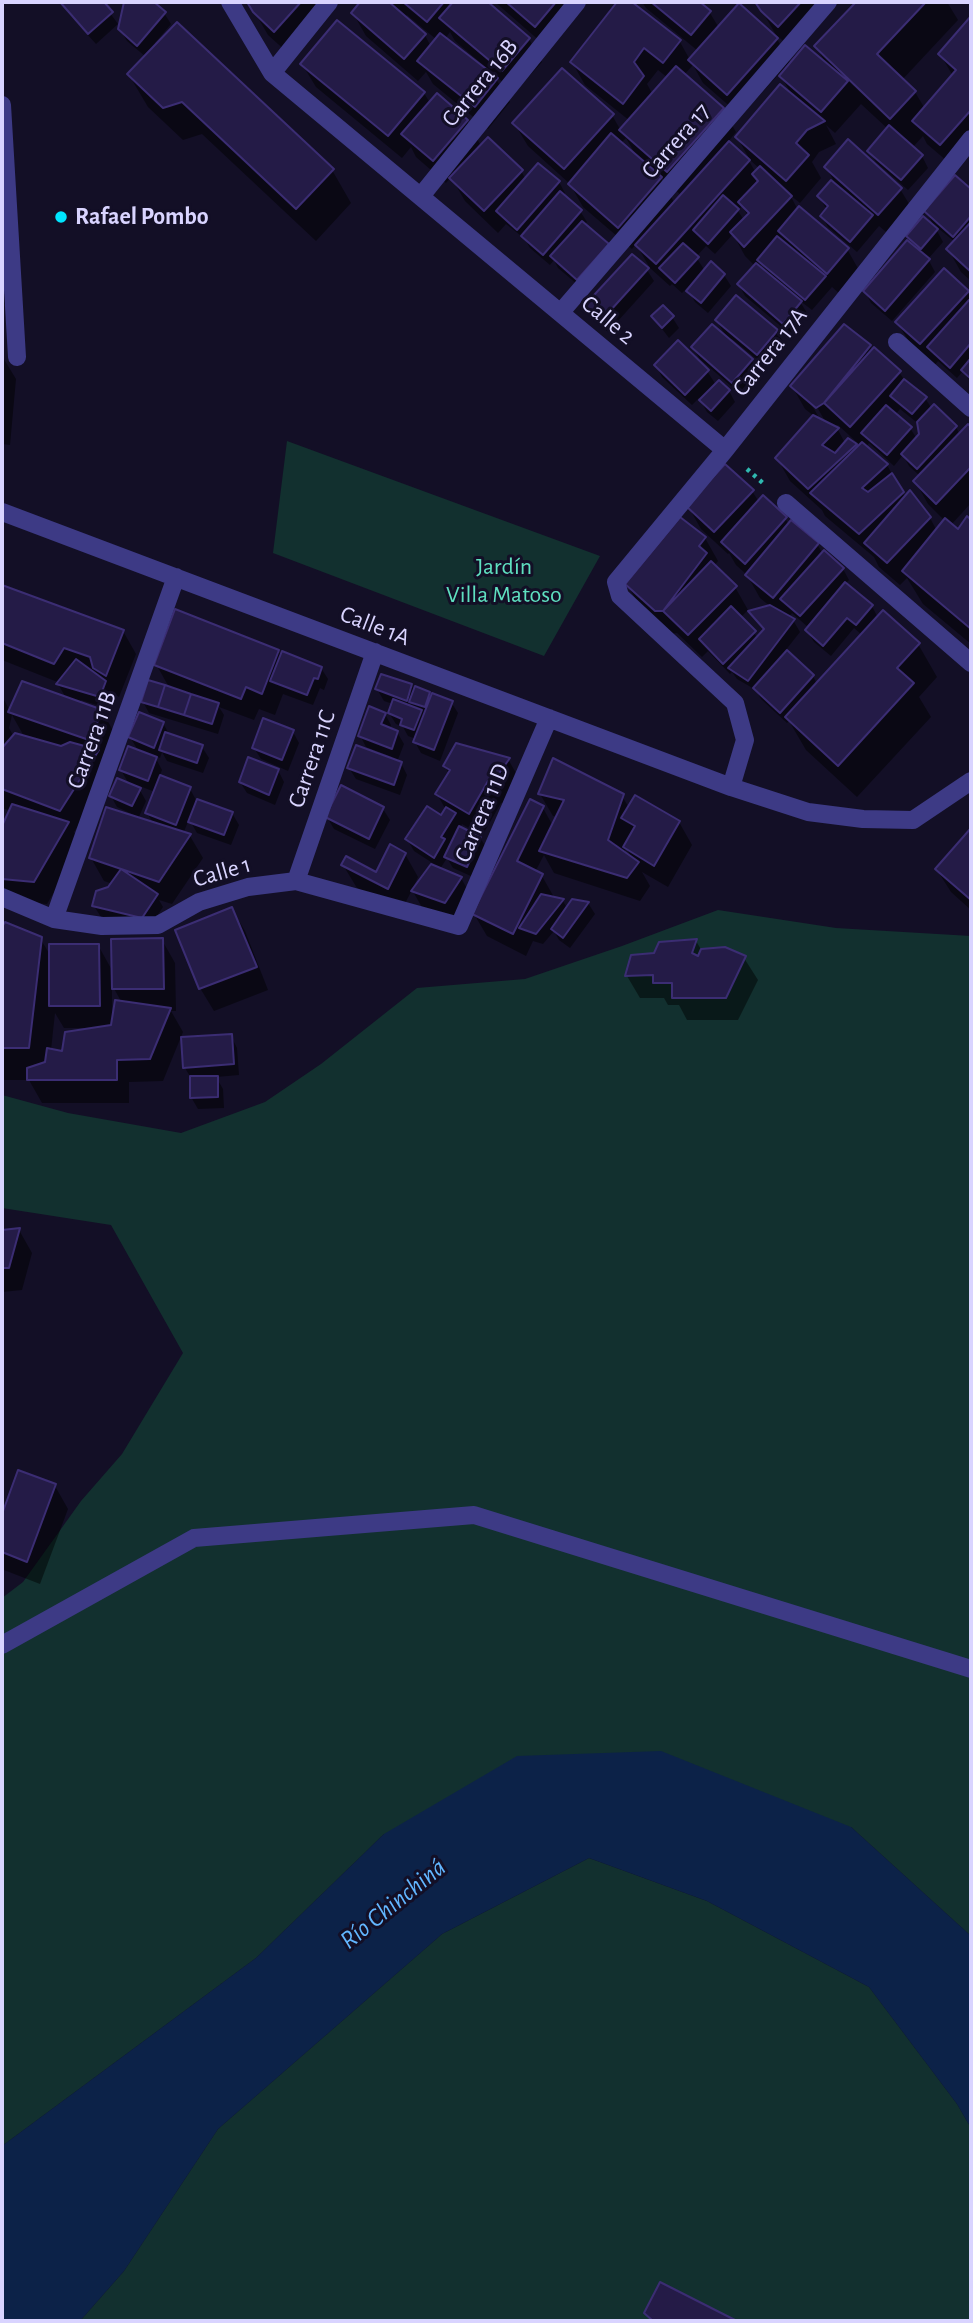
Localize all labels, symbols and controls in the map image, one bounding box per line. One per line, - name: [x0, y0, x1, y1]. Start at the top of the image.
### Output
- street label: Carrera 16B: [436, 33, 524, 133]
- street label: Carrera 17: [635, 97, 717, 185]
- place label: Rafael Pombo: [75, 203, 209, 231]
- marker: Rafael Pombo: [53, 209, 69, 225]
- street label: Calle 2: [575, 289, 641, 351]
- street label: Carrera 17A: [726, 302, 814, 402]
- park label: Jardín Villa Matoso: [446, 553, 562, 609]
- street label: Calle 1A: [336, 600, 414, 652]
- street label: Carrera 11B: [61, 687, 123, 793]
- street label: Carrera 11C: [282, 706, 342, 812]
- street label: Carrera 11D: [448, 759, 516, 867]
- street label: Calle 1: [190, 850, 254, 894]
- water label: Río Chinchiná: [334, 1852, 452, 1956]

